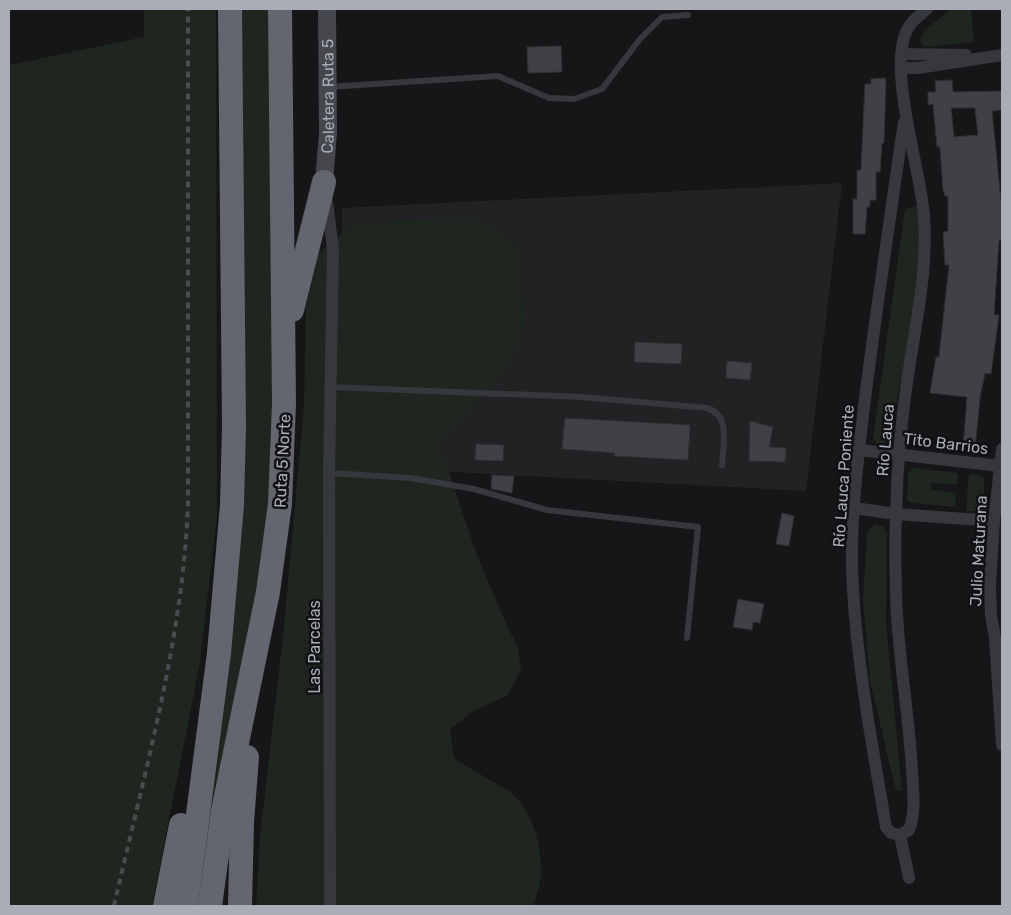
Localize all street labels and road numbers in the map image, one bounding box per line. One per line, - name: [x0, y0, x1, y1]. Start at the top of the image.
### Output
- street label: Caletera Ruta 5: [317, 39, 338, 154]
- street label: Río Lauca: [873, 403, 898, 477]
- street label: Río Lauca Poniente: [829, 404, 858, 548]
- street label: Ruta 5 Norte: [271, 413, 294, 509]
- street label: Tito Barrios: [902, 429, 989, 458]
- street label: Julio Maturana: [966, 495, 991, 607]
- street label: Las Parcelas: [305, 600, 324, 694]

